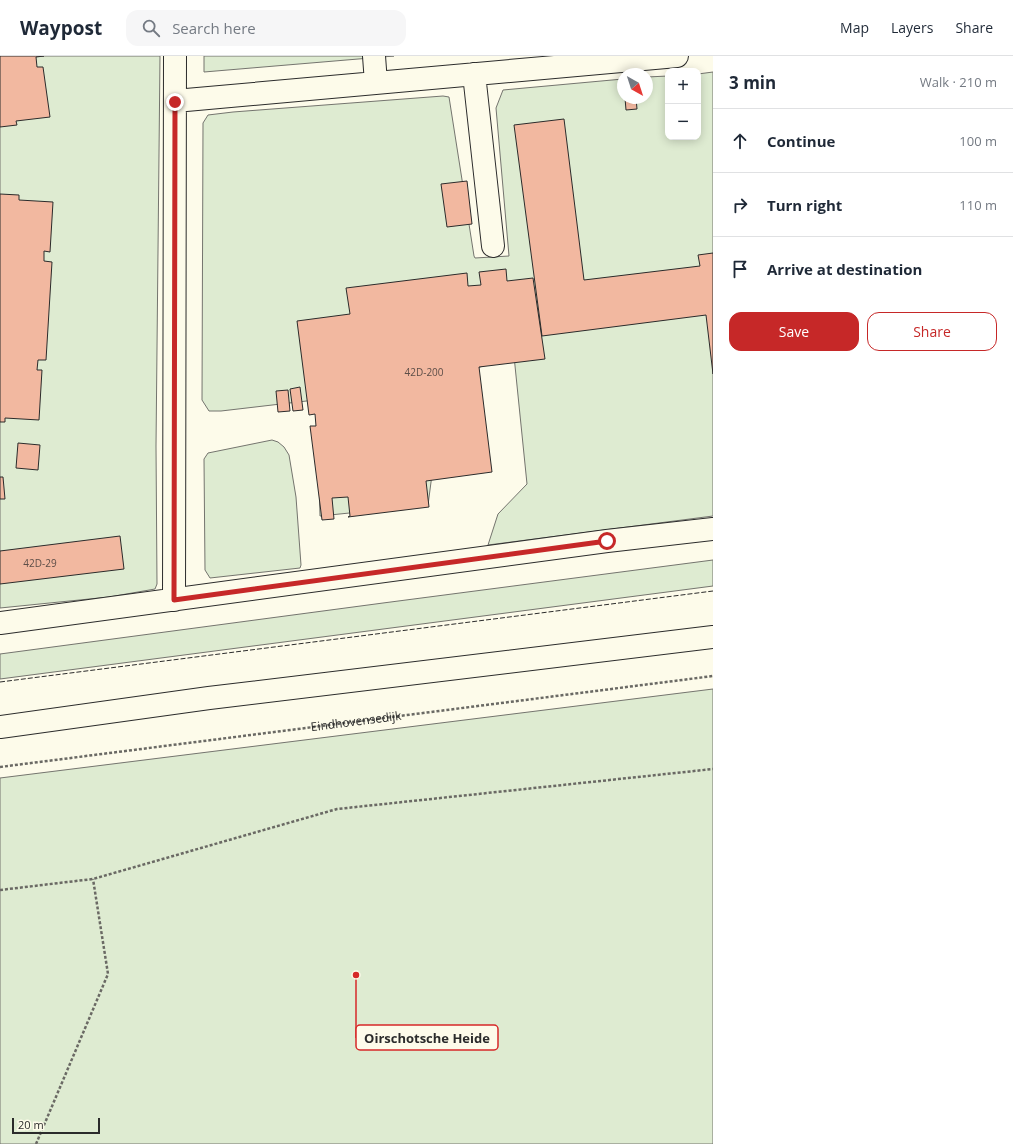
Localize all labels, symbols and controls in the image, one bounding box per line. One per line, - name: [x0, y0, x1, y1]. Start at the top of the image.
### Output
- search box: [126, 10, 406, 46]
- text: Waypost: [20, 15, 102, 41]
- icon: search: [140, 17, 162, 39]
- text: Search here: [172, 18, 256, 38]
- text: Map: [840, 18, 869, 37]
- text: Layers: [891, 18, 933, 37]
- text: Share: [955, 18, 993, 37]
- north arrow: [617, 68, 653, 104]
- map controls: [665, 68, 701, 140]
- button: +: [665, 68, 701, 104]
- text: 3 min: [729, 71, 776, 94]
- text: Walk · 210 m: [920, 73, 997, 91]
- route end: [166, 93, 184, 111]
- button: −: [665, 104, 701, 140]
- icon: ahead: [729, 130, 751, 152]
- text: Continue: [767, 131, 835, 151]
- text: 100 m: [959, 132, 997, 150]
- icon: right: [729, 194, 751, 216]
- text: Turn right: [767, 195, 842, 215]
- text: 110 m: [959, 196, 997, 214]
- icon: arrive: [729, 258, 751, 280]
- text: Arrive at destination: [767, 259, 922, 279]
- button: Save: [729, 312, 859, 351]
- button: Share: [867, 312, 997, 351]
- house number: 42D-200: [404, 365, 444, 379]
- route start: [598, 532, 616, 550]
- house number: 42D-29: [23, 556, 57, 570]
- street label: Eindhovensedijk: [310, 707, 403, 735]
- callout: Oirschotsche Heide: [356, 1025, 498, 1050]
- text: Oirschotsche Heide: [364, 1029, 490, 1047]
- scale bar: [12, 1116, 100, 1135]
- text: 20 m: [18, 1117, 44, 1132]

